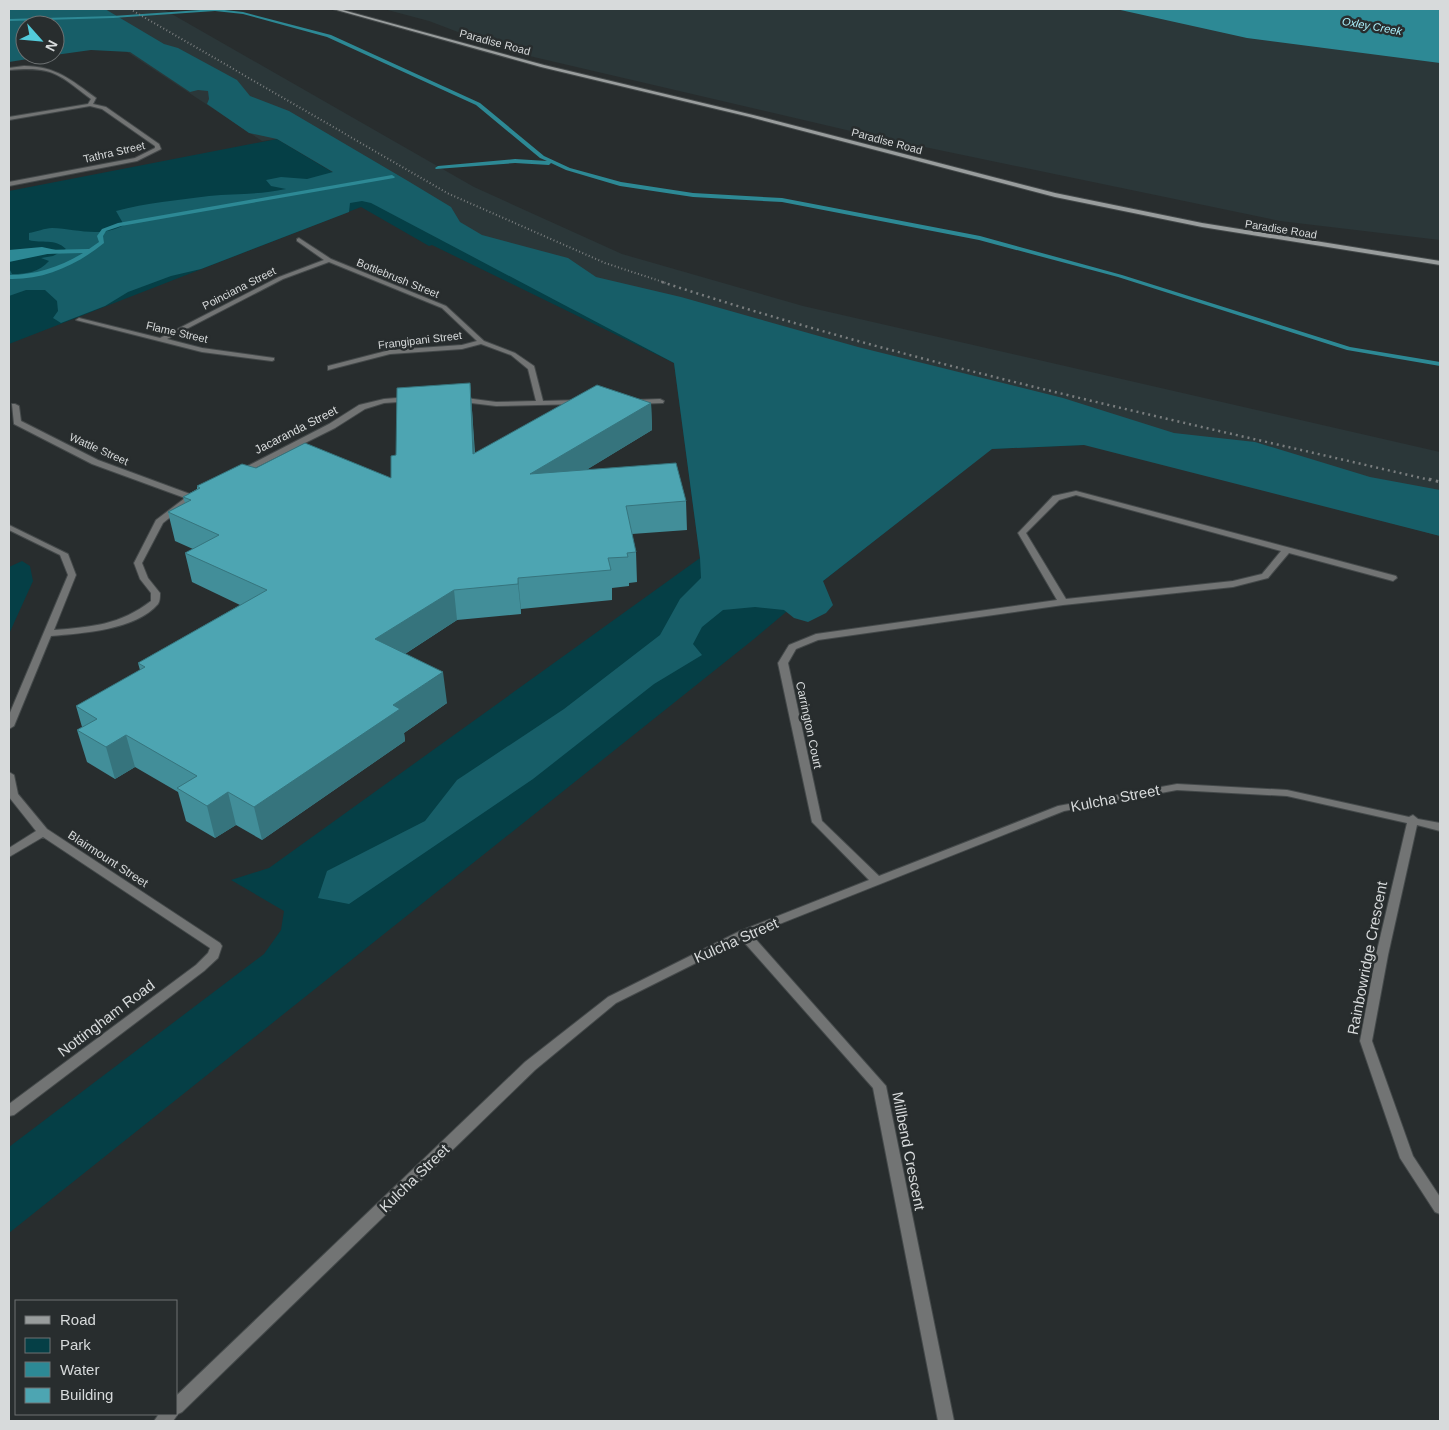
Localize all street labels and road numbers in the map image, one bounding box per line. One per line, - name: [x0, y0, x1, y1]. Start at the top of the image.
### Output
- street label: Paradise Road: [458, 27, 532, 57]
- street label: Paradise Road: [850, 126, 924, 156]
- street label: Tathra Street: [82, 139, 146, 165]
- street label: Paradise Road: [1244, 217, 1318, 241]
- street label: Bottlebrush Street: [355, 256, 441, 300]
- street label: Poinciana Street: [200, 264, 278, 312]
- street label: Flame Street: [145, 319, 209, 345]
- street label: Frangipani Street: [377, 329, 463, 351]
- street label: Jacaranda Street: [252, 403, 340, 457]
- street label: Wattle Street: [68, 431, 130, 467]
- street label: Carrington Court: [793, 680, 825, 770]
- street label: Kulcha Street: [1069, 781, 1162, 815]
- street label: Blairmount Street: [65, 828, 151, 890]
- street label: Rainbowridge Crescent: [1344, 879, 1390, 1036]
- street label: Kulcha Street: [691, 914, 781, 966]
- street label: Nottingham Road: [54, 976, 158, 1060]
- street label: Millbend Crescent: [889, 1090, 929, 1212]
- street label: Kulcha Street: [376, 1140, 453, 1215]

